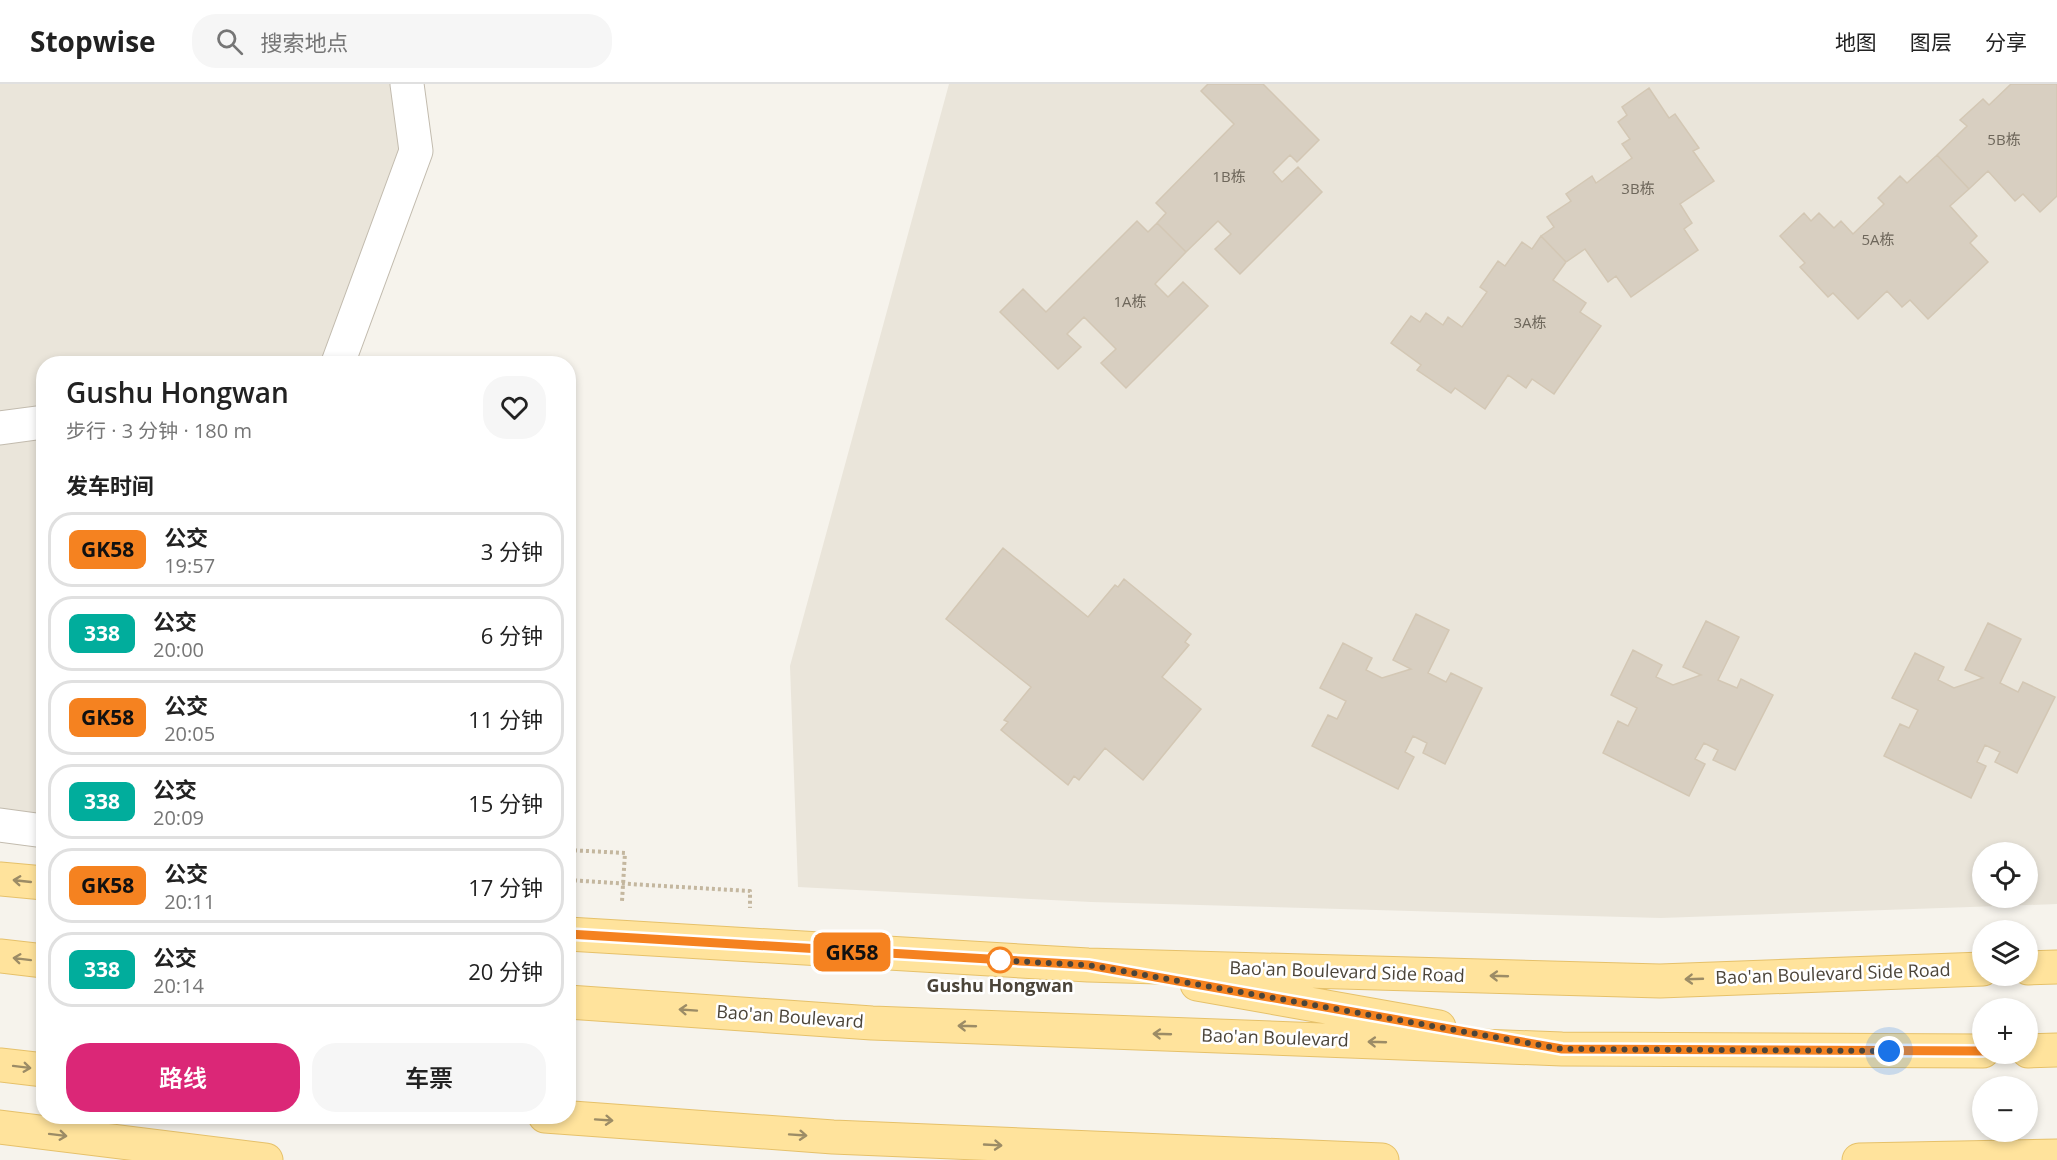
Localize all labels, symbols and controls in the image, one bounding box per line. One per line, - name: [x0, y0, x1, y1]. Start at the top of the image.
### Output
- search box: [192, 14, 612, 68]
- text: Stopwise: [30, 22, 156, 60]
- icon: search: [213, 25, 246, 58]
- text: 搜索地点: [261, 27, 349, 57]
- text: 地图: [1835, 28, 1877, 56]
- text: 图层: [1910, 28, 1952, 56]
- text: 分享: [1985, 28, 2027, 56]
- house number: 5B栋: [1987, 129, 2021, 149]
- house number: 1B栋: [1212, 166, 1246, 186]
- house number: 3B栋: [1621, 178, 1655, 198]
- house number: 5A栋: [1861, 229, 1895, 249]
- house number: 1A栋: [1113, 291, 1147, 311]
- house number: 3A栋: [1513, 312, 1547, 332]
- text: Gushu Hongwan: [66, 373, 289, 411]
- button: heart: [483, 376, 546, 439]
- text: 步行 · 3 分钟 · 180 m: [66, 417, 252, 444]
- text: 发车时间: [66, 470, 154, 500]
- text: 公交: [164, 522, 208, 552]
- text: GK58: [81, 535, 134, 563]
- text: 3 分钟: [481, 536, 543, 566]
- text: 19:57: [164, 552, 215, 579]
- text: 公交: [153, 606, 197, 636]
- text: 338: [84, 619, 120, 647]
- text: 6 分钟: [481, 620, 543, 650]
- text: 20:00: [153, 636, 204, 663]
- text: 公交: [164, 690, 208, 720]
- text: GK58: [81, 703, 134, 731]
- text: 11 分钟: [468, 704, 543, 734]
- text: 20:05: [164, 720, 215, 747]
- text: 公交: [153, 774, 197, 804]
- text: 338: [84, 787, 120, 815]
- text: 15 分钟: [468, 788, 543, 818]
- text: 20:09: [153, 804, 204, 831]
- map controls: [1972, 842, 2038, 1142]
- button: locate: [1972, 842, 2038, 908]
- text: 公交: [164, 858, 208, 888]
- text: GK58: [81, 871, 134, 899]
- text: 17 分钟: [468, 872, 543, 902]
- one-way arrow: [12, 875, 32, 886]
- text: 20:11: [164, 888, 215, 915]
- button: layers: [1972, 920, 2038, 986]
- line badge: GK58: [810, 932, 894, 972]
- text: GK58: [825, 938, 879, 966]
- text: 公交: [153, 942, 197, 972]
- marker: Gushu Hongwan: [987, 947, 1013, 973]
- one-way arrow: [12, 953, 32, 964]
- text: 338: [84, 955, 120, 983]
- street label: Bao'an Boulevard Side Road: [1229, 955, 1465, 987]
- text: 20 分钟: [468, 956, 543, 986]
- street label: Bao'an Boulevard Side Road: [1715, 957, 1951, 989]
- one-way arrow: [1489, 970, 1509, 982]
- text: 20:14: [153, 972, 204, 999]
- place label: Gushu Hongwan: [926, 973, 1074, 997]
- one-way arrow: [1684, 974, 1704, 985]
- button: +: [1972, 998, 2038, 1064]
- street label: Bao'an Boulevard: [716, 999, 865, 1033]
- one-way arrow: [679, 1005, 699, 1016]
- one-way arrow: [957, 1021, 977, 1032]
- street label: Bao'an Boulevard: [1201, 1022, 1349, 1052]
- one-way arrow: [1152, 1028, 1172, 1039]
- one-way arrow: [1368, 1036, 1388, 1047]
- your location: [1874, 1036, 1904, 1066]
- button: 路线: [66, 1043, 300, 1112]
- button: 车票: [312, 1043, 546, 1112]
- one-way arrow: [11, 1062, 31, 1073]
- button: −: [1972, 1076, 2038, 1142]
- one-way arrow: [593, 1115, 613, 1126]
- one-way arrow: [48, 1129, 67, 1140]
- one-way arrow: [788, 1129, 808, 1140]
- one-way arrow: [982, 1139, 1002, 1150]

